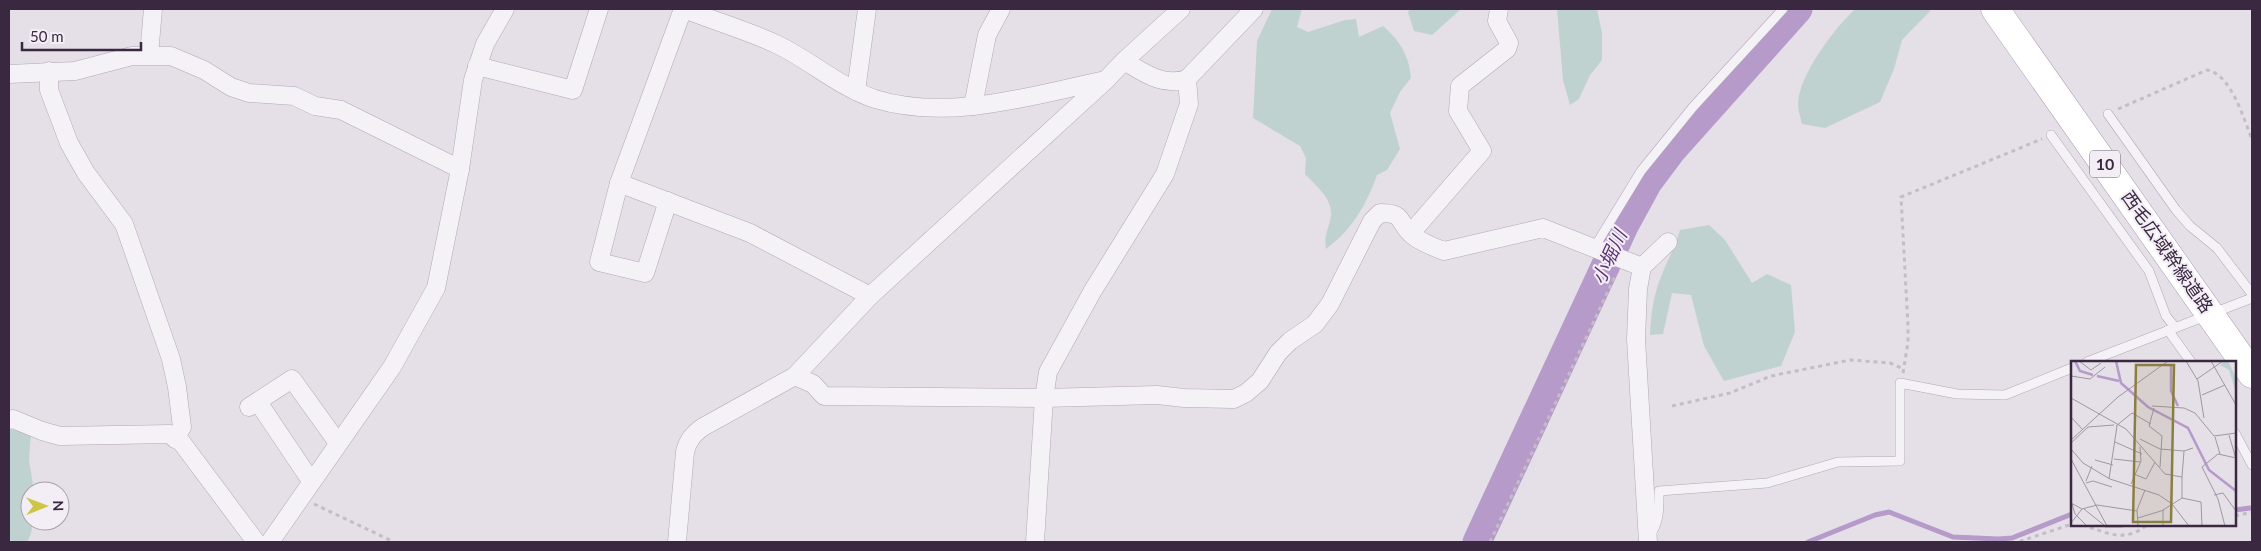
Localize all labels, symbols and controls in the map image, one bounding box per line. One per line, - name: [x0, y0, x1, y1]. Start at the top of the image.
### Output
- scale bar: [22, 20, 141, 52]
- text: 50 m: [30, 27, 64, 45]
- road number: 10: [2090, 150, 2120, 178]
- street label: 西毛広域幹線道路: [2118, 186, 2218, 317]
- water label: 小堀川: [1586, 224, 1632, 287]
- inset map: [2071, 361, 2236, 526]
- north arrow: [20, 481, 70, 531]
- text: N: [50, 500, 67, 511]

